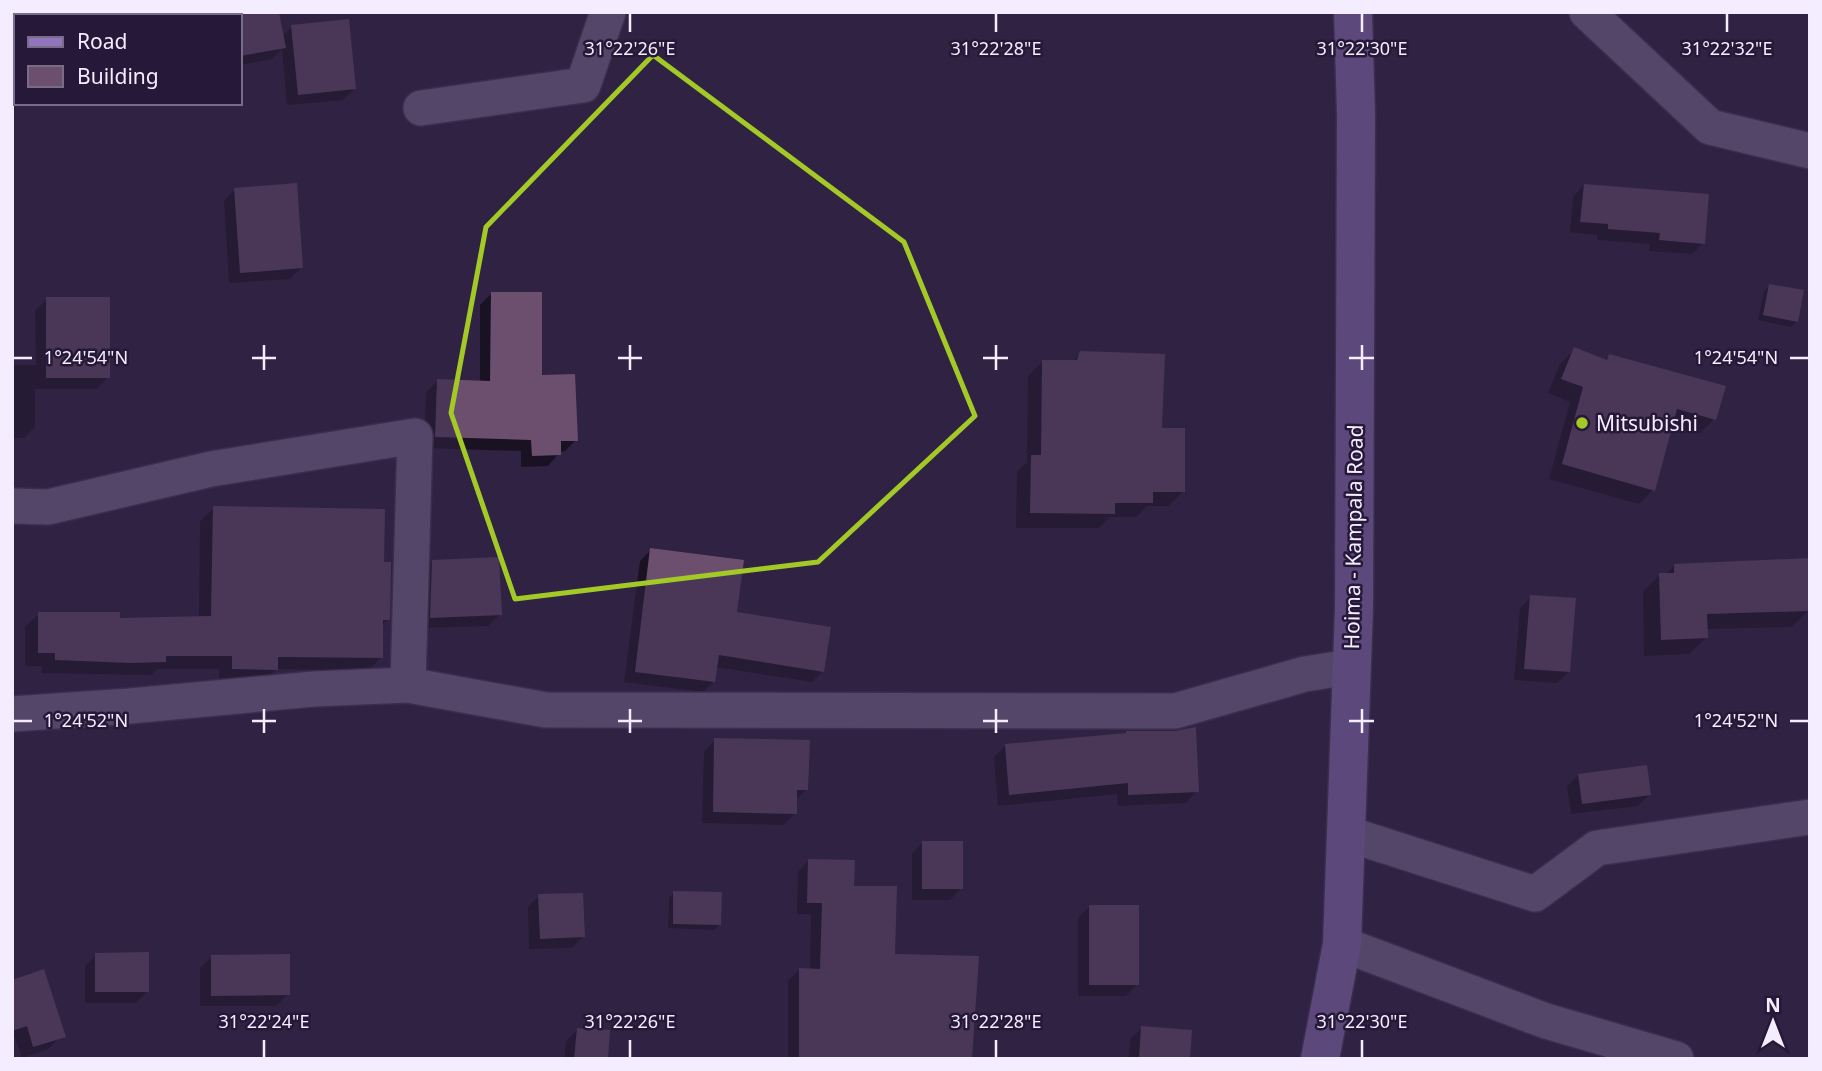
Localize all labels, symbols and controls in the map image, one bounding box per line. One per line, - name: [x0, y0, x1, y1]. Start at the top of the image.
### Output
- legend: [14, 14, 242, 105]
- text: Road: [77, 27, 127, 55]
- text: 31°22'26"E: [585, 36, 675, 60]
- text: 31°22'28"E: [951, 36, 1041, 60]
- text: 31°22'30"E: [1317, 36, 1407, 60]
- text: 31°22'32"E: [1682, 36, 1772, 60]
- text: Building: [77, 62, 159, 90]
- text: 1°24'54"N: [44, 345, 128, 369]
- text: 1°24'54"N: [1694, 345, 1778, 369]
- place label: Mitsubishi: [1596, 409, 1698, 437]
- marker: Mitsubishi: [1574, 415, 1590, 431]
- street label: Hoima - Kampala Road: [1337, 424, 1369, 650]
- text: 1°24'52"N: [44, 708, 128, 732]
- text: 1°24'52"N: [1694, 708, 1778, 732]
- north arrow: [1738, 987, 1808, 1057]
- text: N: [1765, 992, 1781, 1018]
- text: 31°22'24"E: [219, 1009, 309, 1033]
- text: 31°22'26"E: [585, 1009, 675, 1033]
- text: 31°22'28"E: [951, 1009, 1041, 1033]
- text: 31°22'30"E: [1317, 1009, 1407, 1033]

